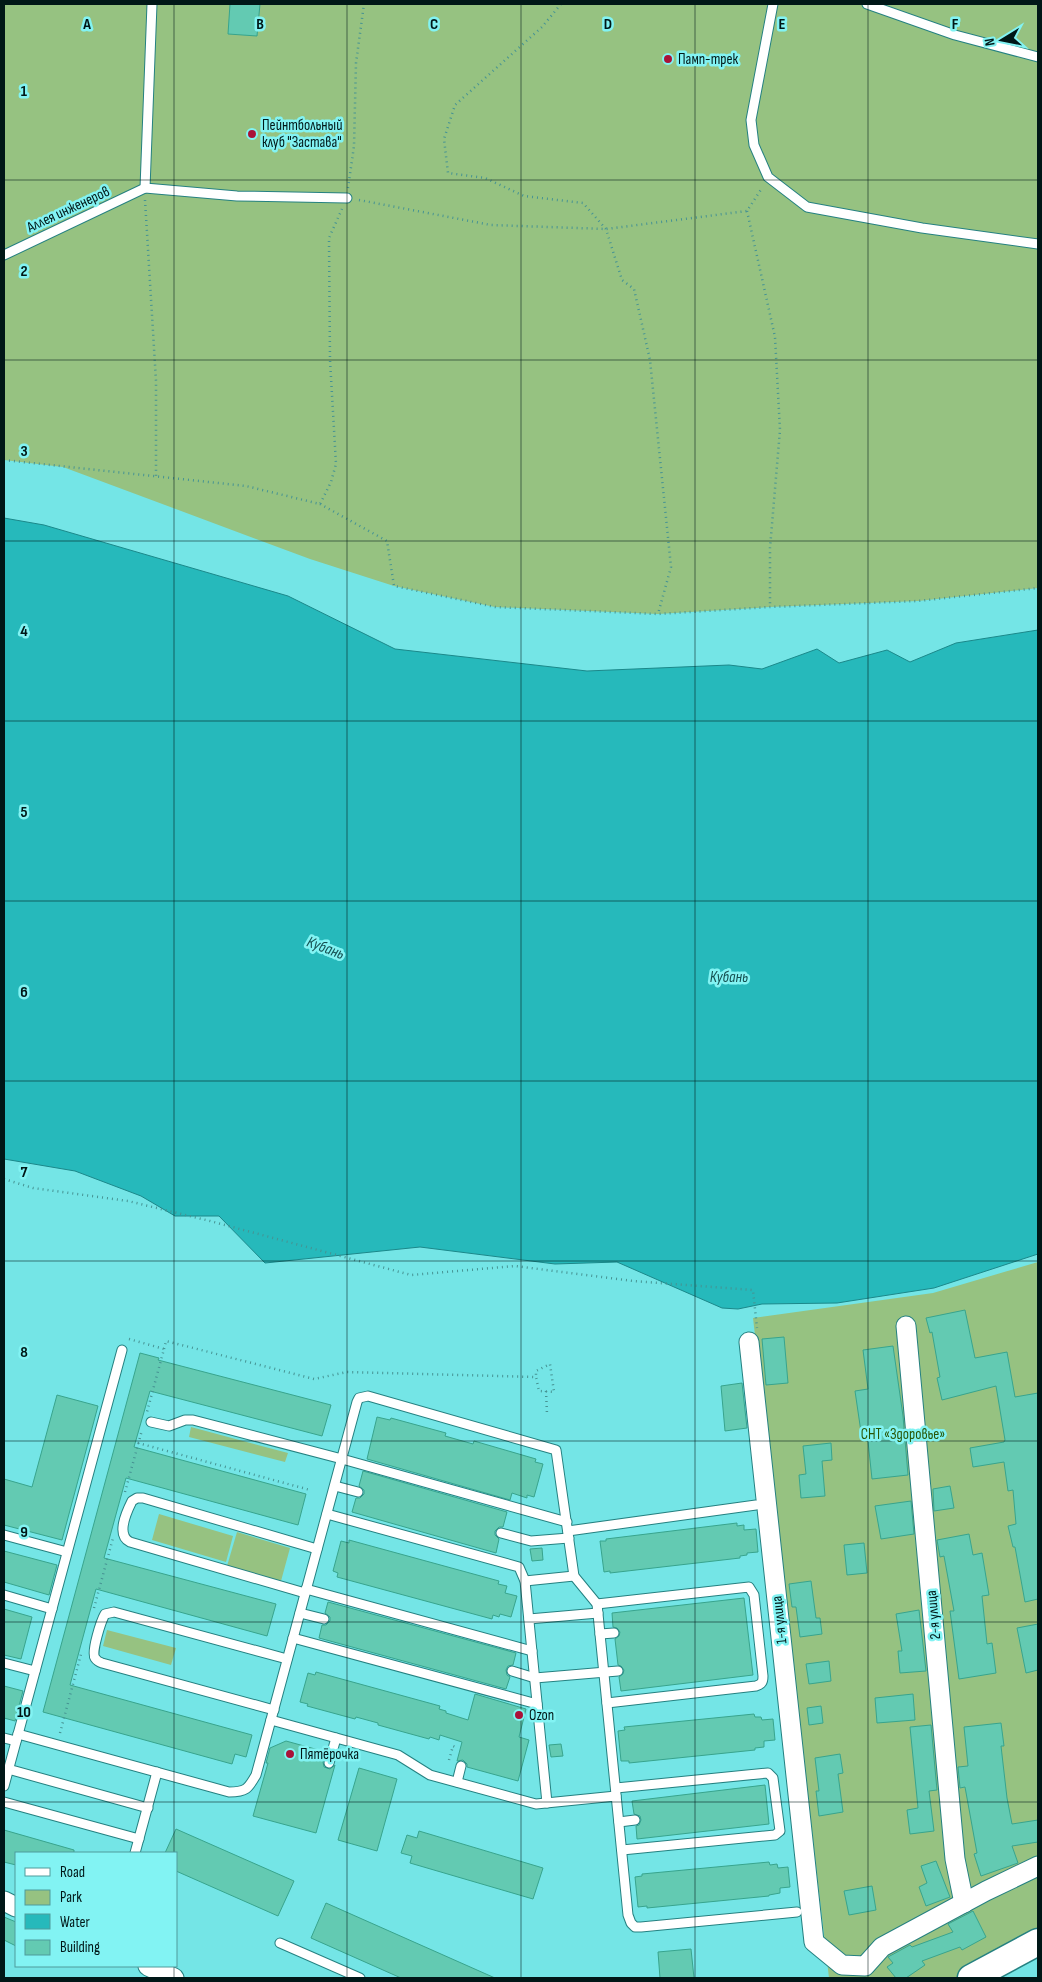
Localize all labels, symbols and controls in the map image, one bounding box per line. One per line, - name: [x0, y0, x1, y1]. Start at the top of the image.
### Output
- text: A: [82, 15, 91, 34]
- text: B: [256, 15, 264, 34]
- text: C: [430, 15, 438, 34]
- text: D: [604, 15, 612, 34]
- text: E: [779, 15, 786, 34]
- text: F: [952, 15, 959, 34]
- north arrow: [977, 15, 1027, 65]
- text: N: [981, 37, 999, 47]
- place label: Памп-трек: [678, 50, 739, 69]
- marker: Памп-трек: [662, 53, 674, 65]
- text: 1: [21, 82, 28, 101]
- place label: Пейнтбольный клуб "Застава": [262, 116, 342, 152]
- marker: Пейнтбольный клуб "Застава": [246, 128, 258, 140]
- street label: Аллея инженеров: [23, 182, 113, 237]
- text: 2: [20, 262, 28, 281]
- text: 3: [20, 442, 28, 461]
- text: 4: [20, 622, 28, 641]
- text: 5: [20, 803, 28, 822]
- water label: Кубань: [304, 933, 347, 964]
- water label: Кубань: [710, 968, 748, 987]
- text: 6: [20, 983, 28, 1002]
- text: 7: [21, 1163, 28, 1182]
- text: 8: [20, 1343, 28, 1362]
- park label: СНТ «Здоровье»: [861, 1425, 945, 1444]
- text: 9: [20, 1523, 28, 1542]
- street label: 2-я улица: [922, 1589, 945, 1640]
- street label: 1-я улица: [768, 1595, 791, 1645]
- text: 10: [17, 1703, 31, 1722]
- place label: Ozon: [529, 1706, 554, 1725]
- marker: Ozon: [513, 1709, 525, 1721]
- place label: Пятёрочка: [300, 1745, 359, 1764]
- marker: Пятёрочка: [284, 1748, 296, 1760]
- legend: [15, 1852, 178, 1967]
- text: Road: [60, 1863, 85, 1882]
- text: Park: [60, 1888, 82, 1907]
- text: Water: [60, 1913, 91, 1932]
- text: Building: [60, 1938, 100, 1957]

